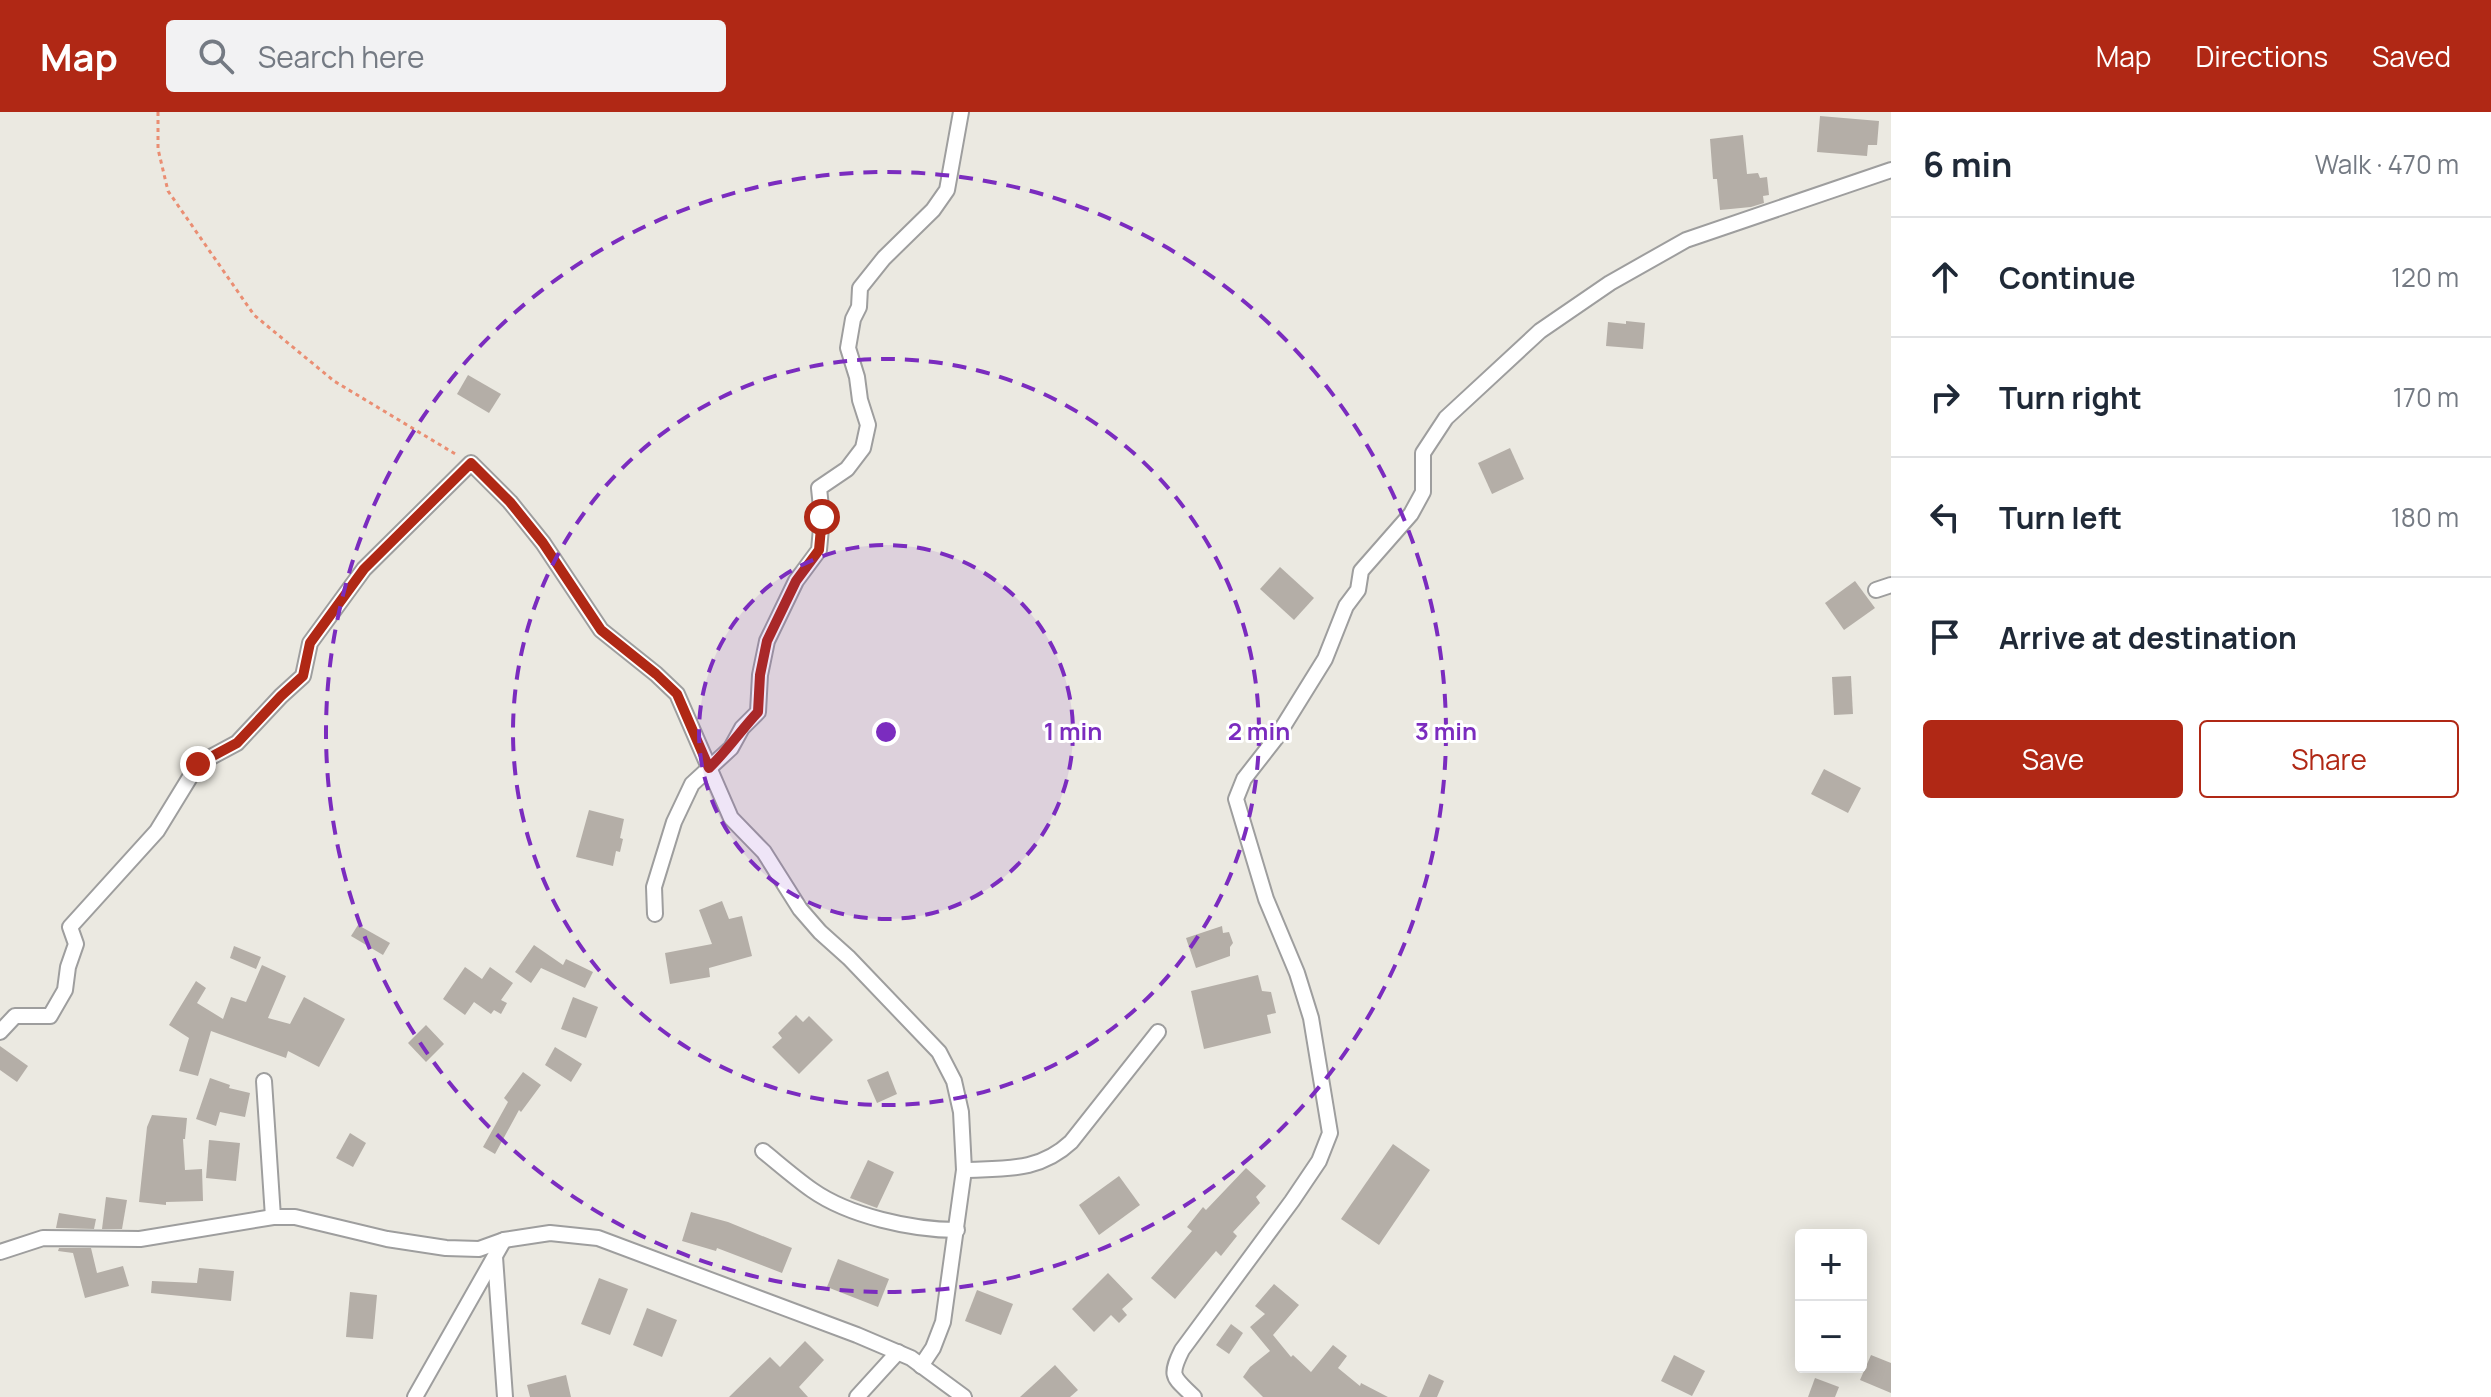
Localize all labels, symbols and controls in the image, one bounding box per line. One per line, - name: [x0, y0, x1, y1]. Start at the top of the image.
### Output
- search box: [166, 20, 726, 92]
- text: Map: [40, 30, 118, 82]
- icon: search: [194, 34, 238, 78]
- text: Search here: [258, 36, 425, 77]
- text: Map: [2096, 37, 2151, 75]
- text: Directions: [2195, 37, 2328, 75]
- text: Saved: [2372, 37, 2451, 75]
- text: 6 min: [1923, 141, 2012, 187]
- text: Walk · 470 m: [2315, 146, 2459, 182]
- icon: ahead: [1923, 255, 1967, 299]
- text: Continue: [1999, 257, 2135, 298]
- text: 120 m: [2391, 259, 2459, 295]
- icon: right: [1923, 375, 1967, 419]
- text: Turn right: [1999, 377, 2142, 418]
- text: 170 m: [2393, 379, 2459, 415]
- icon: left: [1923, 495, 1967, 539]
- text: Turn left: [1999, 497, 2122, 538]
- route start: [804, 499, 840, 535]
- text: 180 m: [2391, 499, 2459, 535]
- icon: arrive: [1923, 615, 1967, 659]
- text: Arrive at destination: [1999, 617, 2297, 658]
- text: 1 min: [1044, 714, 1102, 747]
- text: 2 min: [1228, 714, 1290, 747]
- text: 3 min: [1415, 714, 1477, 747]
- centre of rings: [872, 718, 900, 746]
- button: Save: [1923, 720, 2183, 798]
- button: Share: [2199, 720, 2459, 798]
- route end: [180, 746, 216, 782]
- map controls: [1795, 1229, 1867, 1373]
- button: +: [1795, 1229, 1867, 1301]
- button: −: [1795, 1301, 1867, 1373]

